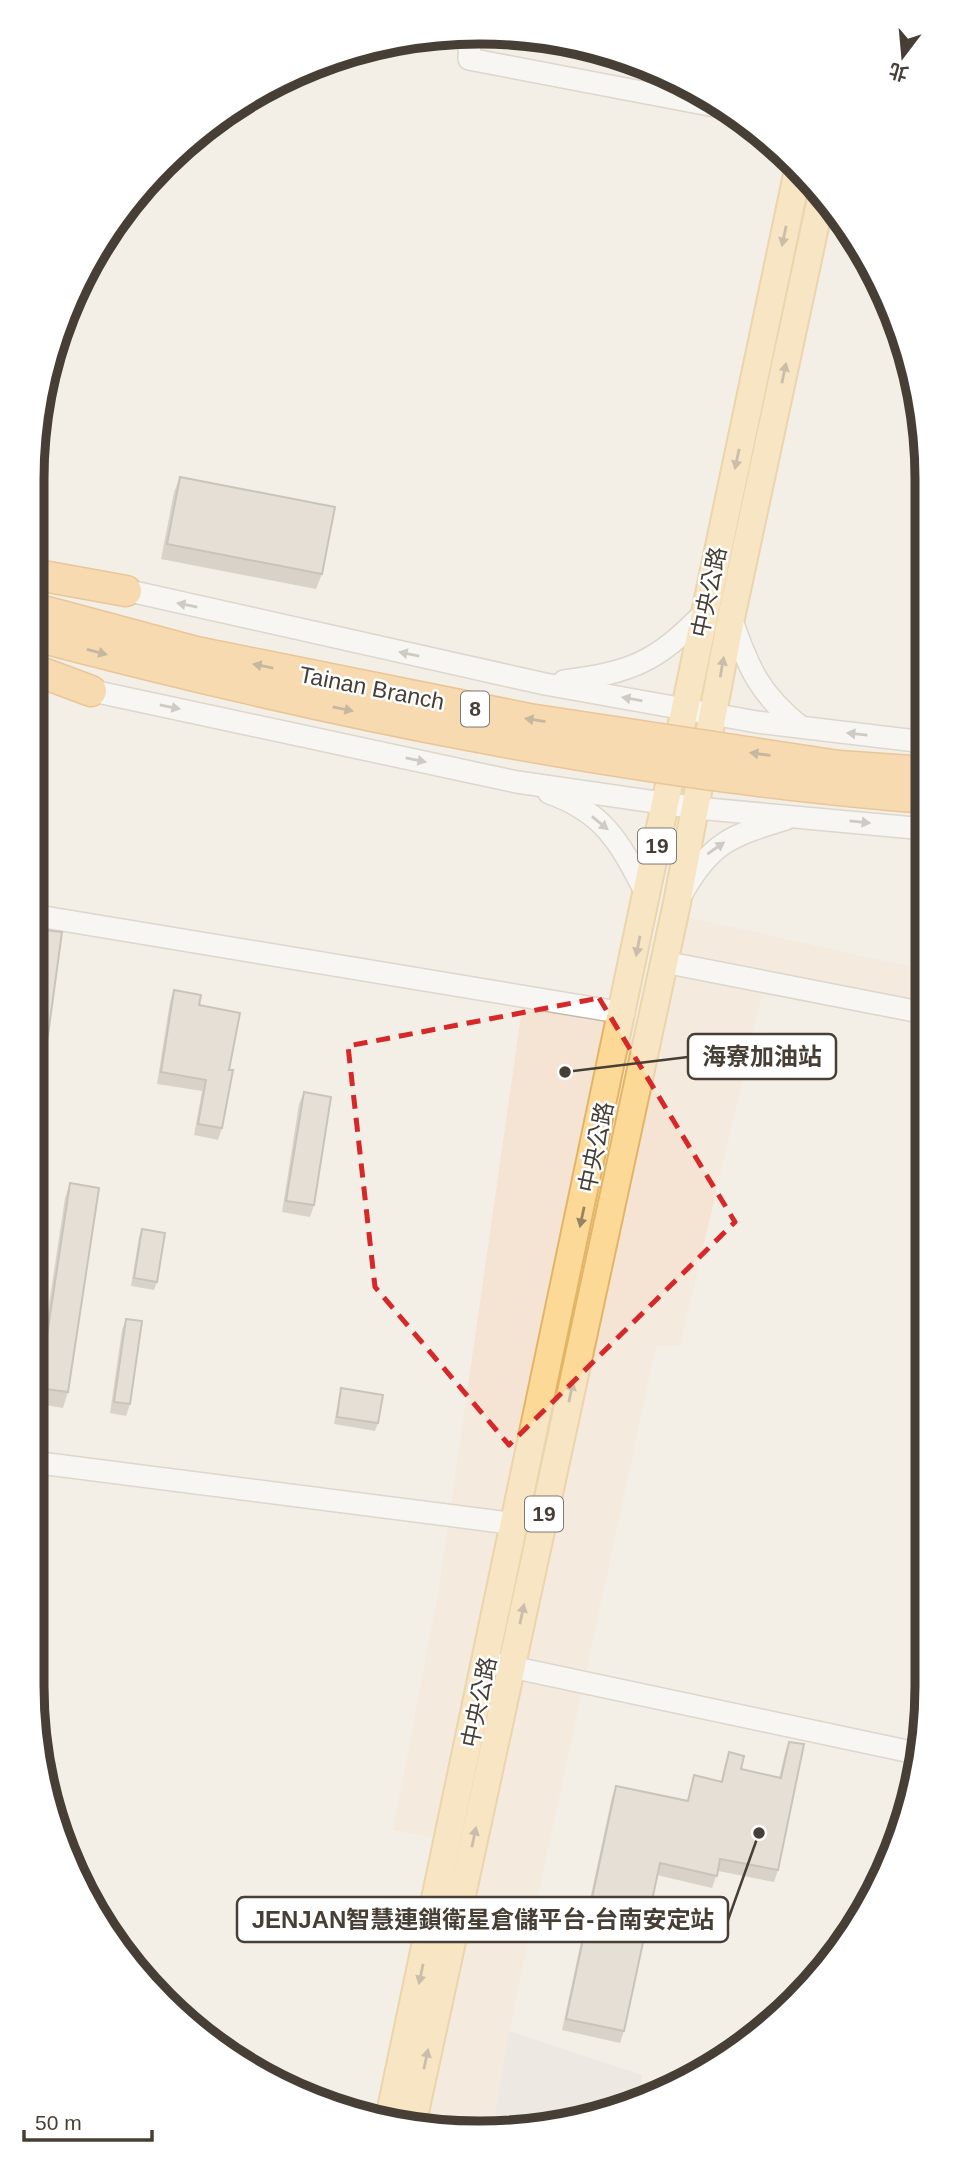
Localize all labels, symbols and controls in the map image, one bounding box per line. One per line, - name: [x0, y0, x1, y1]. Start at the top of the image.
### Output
- north arrow: [868, 21, 938, 91]
- text: 北: [886, 59, 910, 85]
- one-way arrow: [778, 225, 789, 247]
- one-way arrow: [778, 362, 789, 384]
- one-way arrow: [732, 448, 743, 470]
- street label: 中央公路: [687, 544, 731, 640]
- one-way arrow: [176, 599, 198, 610]
- one-way arrow: [87, 647, 109, 658]
- one-way arrow: [398, 648, 420, 659]
- one-way arrow: [717, 656, 728, 678]
- one-way arrow: [252, 660, 274, 671]
- street label: Tainan Branch: [297, 661, 447, 715]
- road number: 8: [461, 692, 489, 726]
- one-way arrow: [621, 694, 643, 705]
- one-way arrow: [159, 702, 181, 713]
- one-way arrow: [332, 703, 354, 714]
- one-way arrow: [523, 714, 545, 725]
- one-way arrow: [846, 728, 868, 739]
- one-way arrow: [748, 748, 770, 759]
- one-way arrow: [405, 755, 427, 766]
- one-way arrow: [590, 815, 608, 830]
- one-way arrow: [849, 817, 871, 828]
- road number: 19: [638, 828, 676, 864]
- one-way arrow: [707, 841, 725, 855]
- one-way arrow: [633, 935, 644, 957]
- callout: 海寮加油站: [688, 1034, 836, 1079]
- text: 海寮加油站: [702, 1043, 822, 1070]
- street label: 中央公路: [574, 1099, 618, 1195]
- one-way arrow: [576, 1206, 587, 1228]
- one-way arrow: [565, 1381, 576, 1403]
- road number: 19: [525, 1496, 563, 1532]
- one-way arrow: [517, 1603, 528, 1625]
- street label: 中央公路: [457, 1654, 501, 1750]
- one-way arrow: [469, 1825, 480, 1847]
- callout: JENJAN智慧連鎖衛星倉儲平台-台南安定站: [237, 1897, 728, 1942]
- text: JENJAN智慧連鎖衛星倉儲平台-台南安定站: [252, 1906, 714, 1933]
- one-way arrow: [415, 1963, 426, 1985]
- one-way arrow: [421, 2048, 432, 2070]
- scale bar: [24, 2098, 152, 2142]
- text: 50 m: [35, 2111, 82, 2134]

